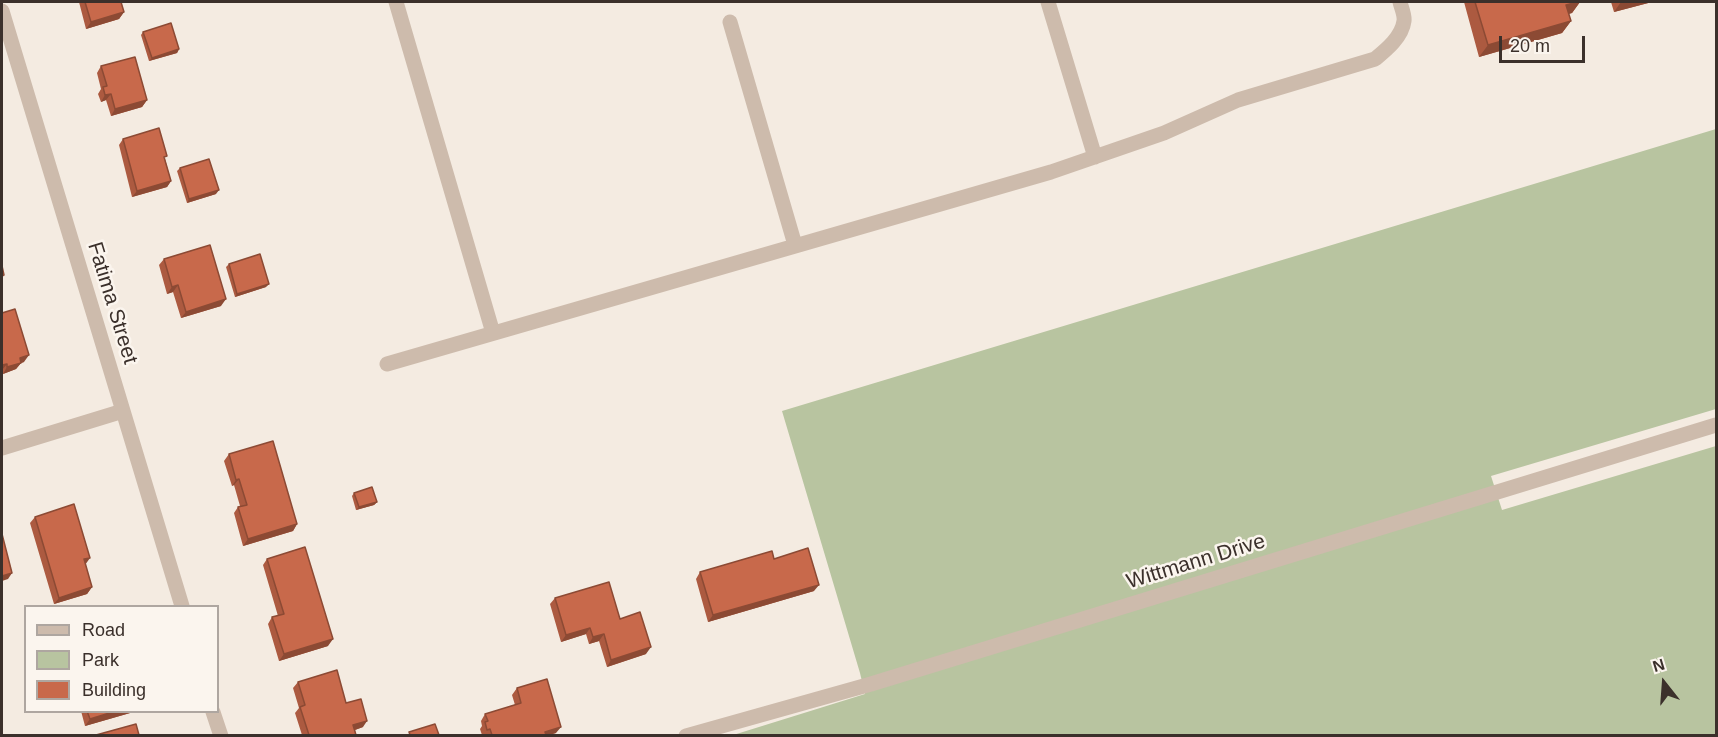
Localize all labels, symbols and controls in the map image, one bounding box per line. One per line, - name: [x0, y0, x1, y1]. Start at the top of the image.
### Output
- scale bar: [1502, 24, 1588, 62]
- text: 20 m: [1510, 36, 1550, 56]
- street label: Fatima Street: [82, 239, 142, 367]
- street label: Wittmann Drive: [1124, 529, 1268, 595]
- legend: [24, 605, 219, 713]
- text: Road: [82, 620, 125, 640]
- text: Park: [82, 650, 119, 670]
- north arrow: [1634, 653, 1694, 713]
- text: N: [1651, 655, 1667, 675]
- text: Building: [82, 680, 146, 700]

